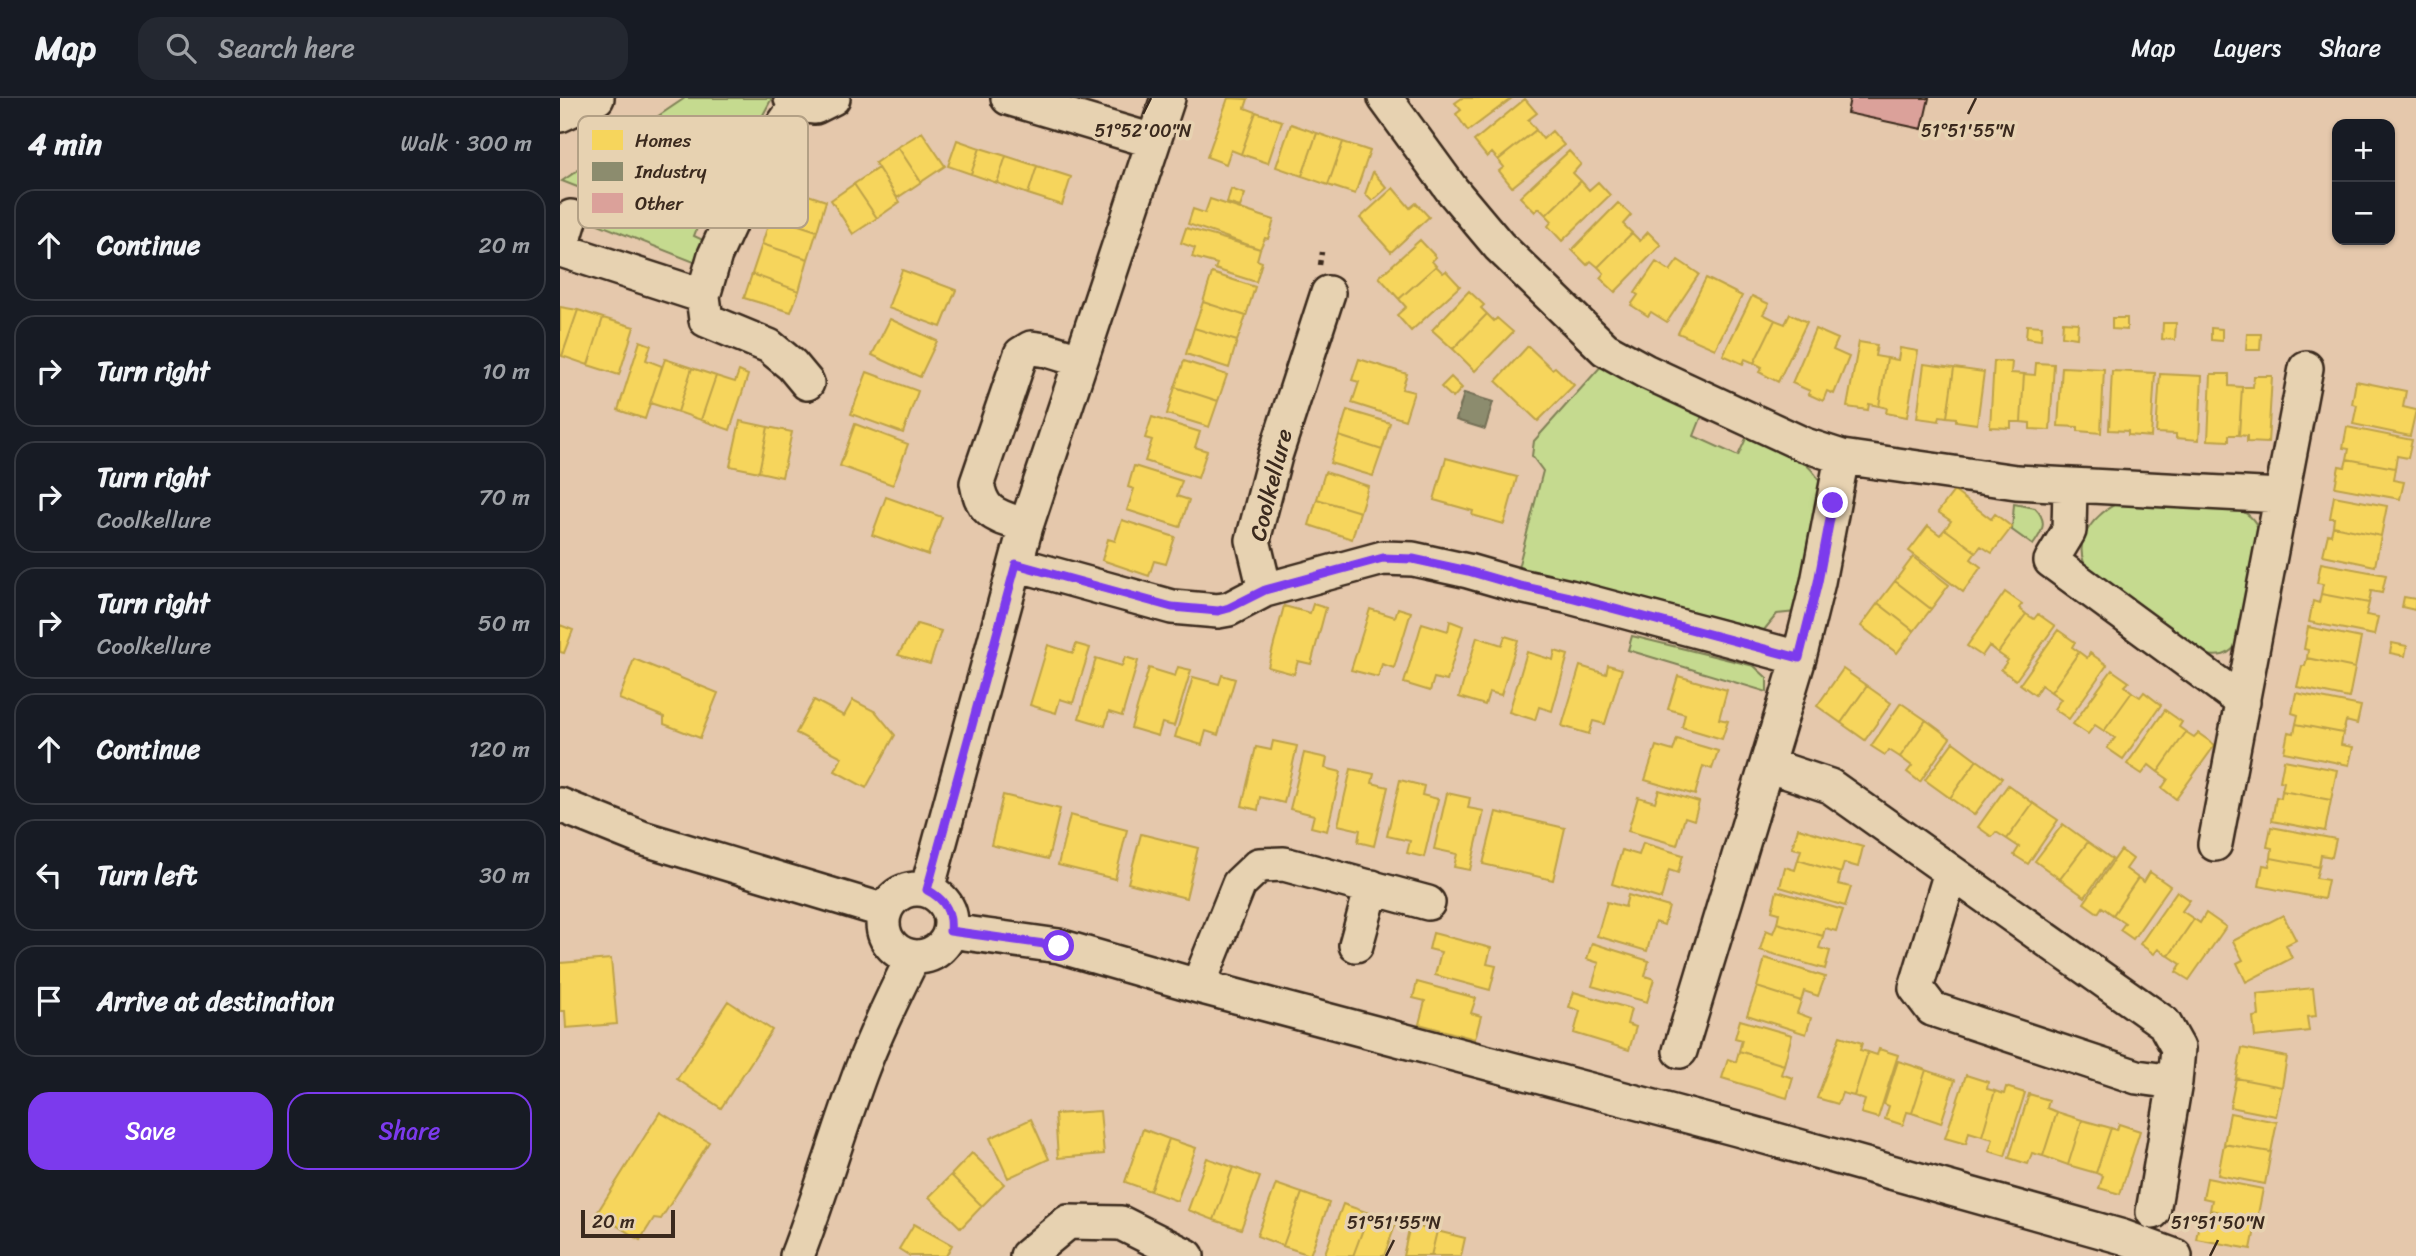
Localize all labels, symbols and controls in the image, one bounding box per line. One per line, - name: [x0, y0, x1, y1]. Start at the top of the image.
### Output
- search box: [138, 17, 628, 80]
- text: Map: [35, 19, 96, 77]
- text: Search here: [218, 25, 355, 71]
- text: Map: [2131, 27, 2176, 69]
- text: Layers: [2214, 27, 2281, 69]
- text: Share: [2319, 27, 2381, 69]
- icon: search: [162, 29, 200, 67]
- text: 51°52'00"N: [1094, 115, 1192, 147]
- text: 51°51'55"N: [1921, 115, 2015, 147]
- legend: [578, 116, 808, 228]
- text: 4 min: [28, 117, 102, 171]
- map controls: [2332, 119, 2395, 245]
- button: +: [2332, 119, 2395, 182]
- text: Walk · 300 m: [400, 123, 532, 164]
- text: Homes: [635, 124, 691, 157]
- text: Industry: [634, 155, 707, 188]
- button: −: [2332, 182, 2395, 245]
- text: Other: [635, 187, 684, 220]
- text: Continue: [97, 222, 200, 268]
- text: 20 m: [479, 225, 530, 266]
- icon: ahead: [30, 226, 68, 264]
- text: Turn right: [97, 348, 210, 394]
- text: 10 m: [482, 351, 530, 392]
- icon: right: [30, 352, 68, 390]
- street label: Coolkellure: [1237, 424, 1305, 545]
- text: Turn right: [97, 454, 210, 500]
- text: 70 m: [479, 477, 530, 518]
- icon: right: [30, 478, 68, 516]
- route end: [1817, 487, 1848, 518]
- text: Coolkellure: [97, 500, 211, 541]
- text: Turn right: [97, 580, 210, 626]
- text: 50 m: [478, 603, 530, 644]
- icon: right: [30, 604, 68, 642]
- text: Coolkellure: [97, 626, 211, 667]
- text: Continue: [97, 726, 200, 772]
- text: 120 m: [469, 729, 530, 770]
- icon: ahead: [30, 730, 68, 768]
- text: Turn left: [97, 852, 197, 898]
- text: 30 m: [479, 855, 530, 896]
- icon: left: [30, 856, 68, 894]
- route start: [1043, 930, 1074, 961]
- text: Arrive at destination: [97, 978, 334, 1024]
- icon: arrive: [30, 982, 68, 1020]
- button: Save: [28, 1092, 273, 1170]
- button: Share: [287, 1092, 532, 1170]
- text: 20 m: [592, 1205, 635, 1238]
- scale bar: [581, 1207, 676, 1239]
- text: 51°51'55"N: [1347, 1207, 1441, 1239]
- text: 51°51'50"N: [2171, 1207, 2266, 1239]

